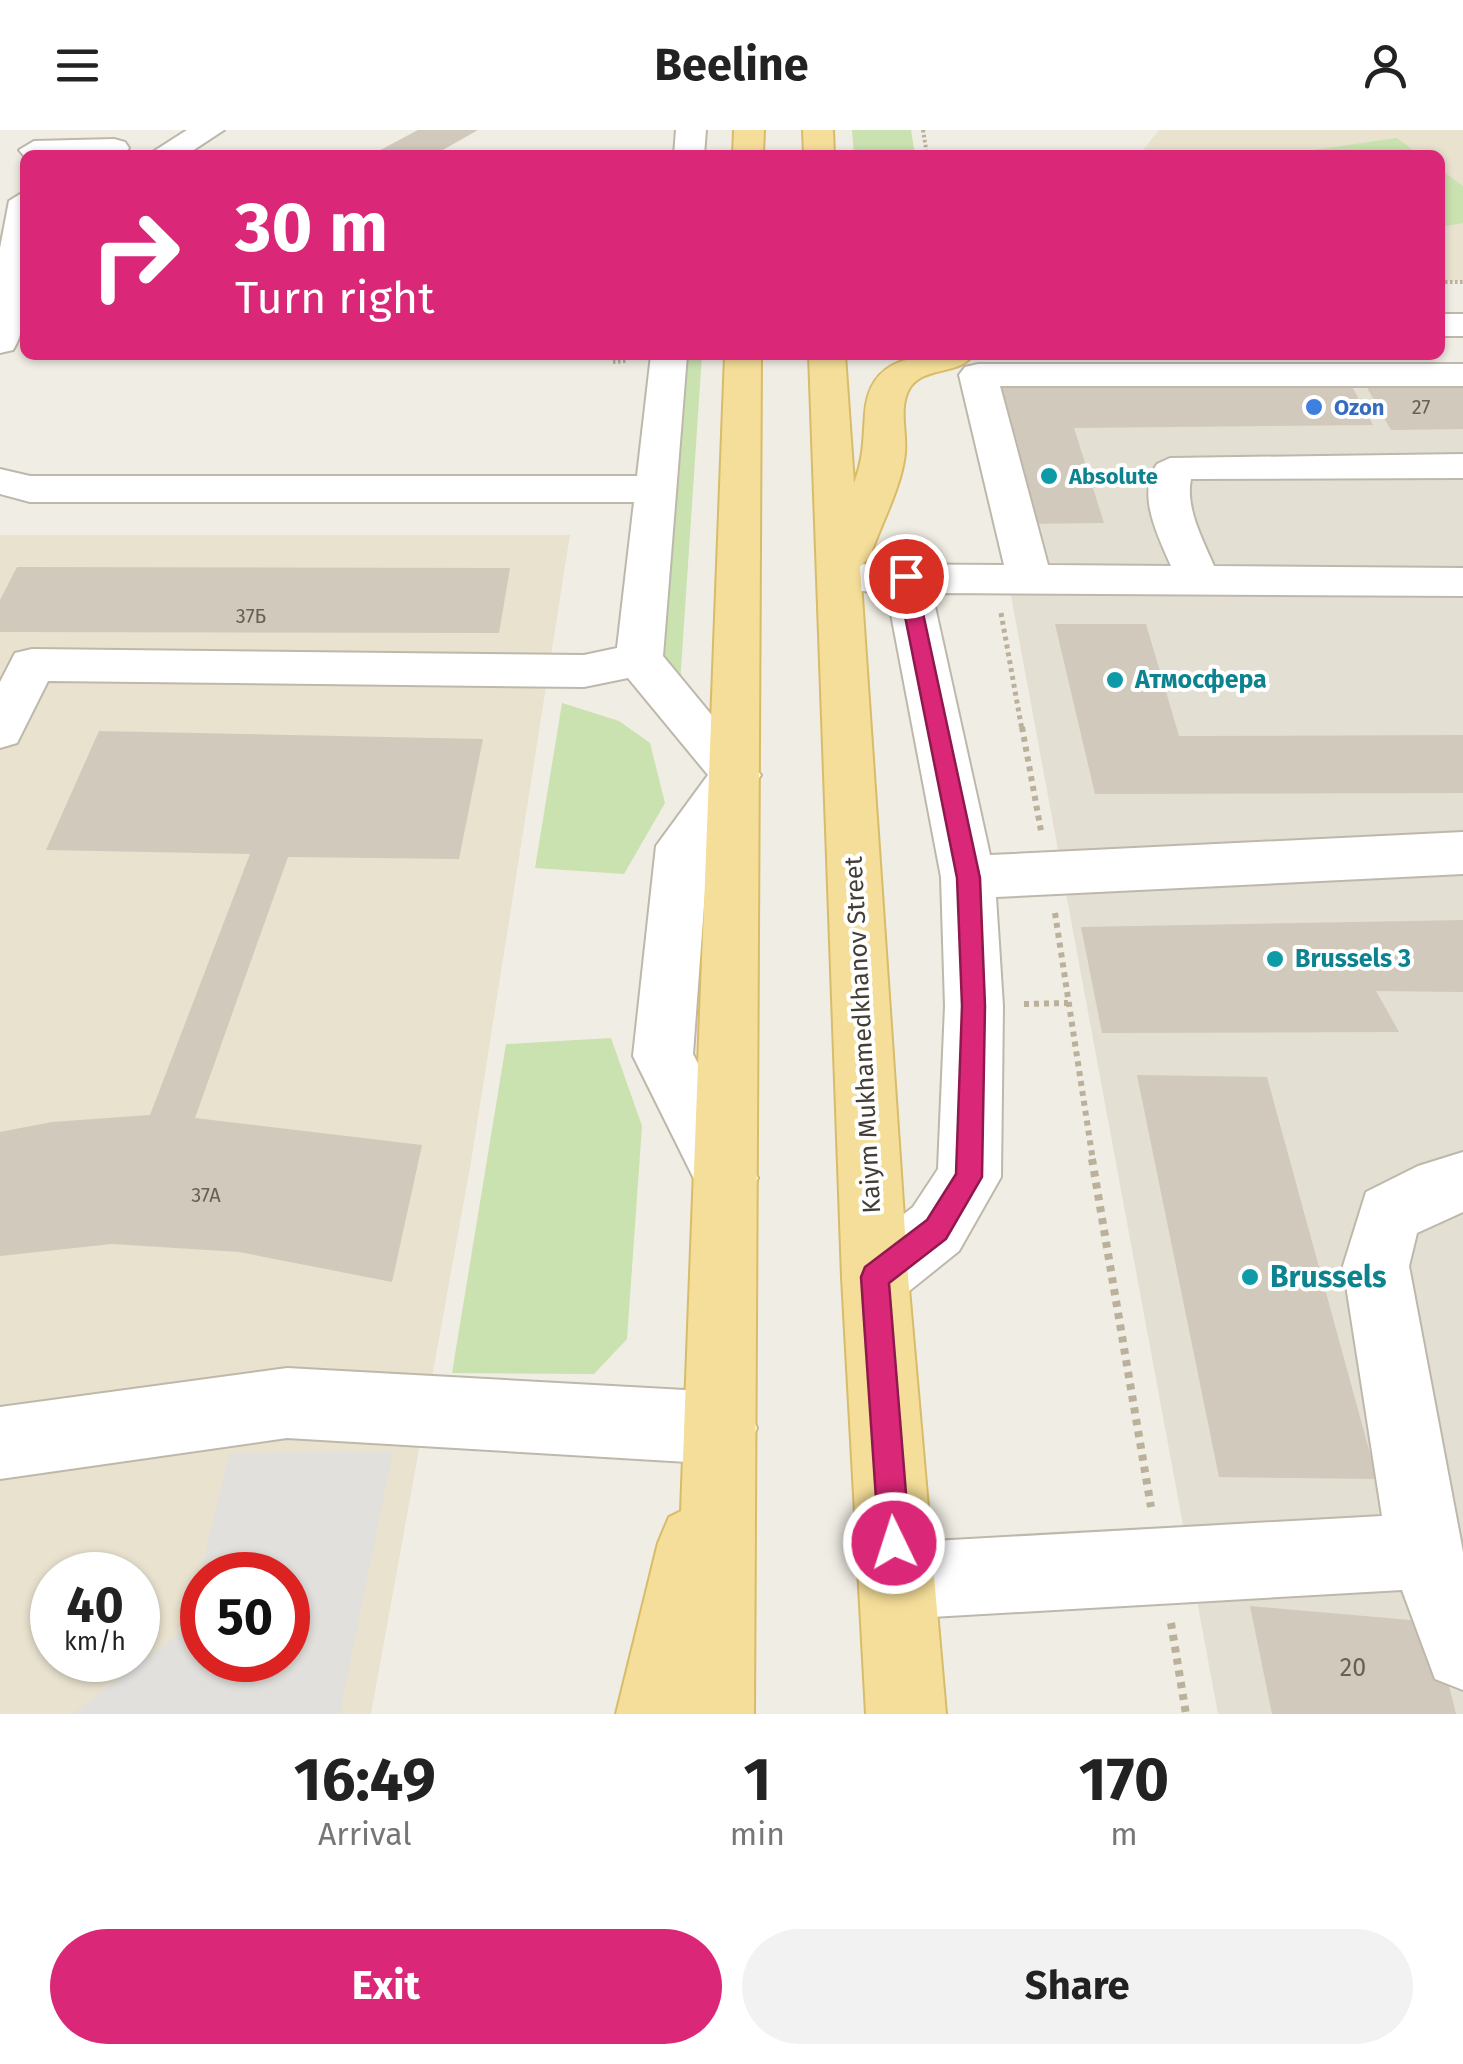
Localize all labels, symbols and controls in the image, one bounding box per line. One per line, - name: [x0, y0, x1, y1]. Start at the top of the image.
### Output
- icon: menu: [50, 38, 105, 93]
- text: Beeline: [654, 38, 809, 92]
- icon: person: [1358, 38, 1413, 93]
- text: 30 m: [235, 186, 388, 270]
- icon: right: [70, 190, 200, 320]
- text: Turn right: [235, 271, 434, 325]
- place label: Ozon: [1334, 394, 1384, 421]
- house number: 27: [1412, 395, 1430, 419]
- marker: Ozon: [1303, 396, 1325, 418]
- place label: Absolute: [1068, 463, 1158, 490]
- marker: Absolute: [1038, 465, 1060, 487]
- pin: [864, 534, 949, 619]
- icon: arrive: [879, 549, 934, 604]
- house number: 37Б: [236, 604, 266, 628]
- place label: Атмосфера: [1134, 665, 1267, 695]
- marker: Атмосфера: [1104, 669, 1126, 691]
- street label: Kaiym Mukhamedkhanov Street: [839, 855, 887, 1214]
- place label: Brussels 3: [1295, 944, 1411, 974]
- marker: Brussels 3: [1264, 948, 1286, 970]
- house number: 37А: [191, 1183, 221, 1207]
- place label: Brussels: [1270, 1259, 1386, 1295]
- marker: Brussels: [1239, 1266, 1261, 1288]
- position arrow: [842, 1491, 946, 1595]
- speed limit sign: 50: [180, 1552, 310, 1682]
- text: 40: [66, 1575, 124, 1635]
- text: km/h: [64, 1627, 126, 1657]
- house number: 20: [1340, 1653, 1366, 1683]
- text: 16:49: [294, 1744, 436, 1816]
- text: 1: [743, 1744, 771, 1816]
- text: 170: [1079, 1744, 1169, 1816]
- text: Arrival: [318, 1815, 412, 1853]
- text: min: [730, 1815, 785, 1853]
- text: m: [1110, 1815, 1138, 1853]
- button: Exit: [50, 1929, 722, 2044]
- button: Share: [742, 1929, 1413, 2044]

